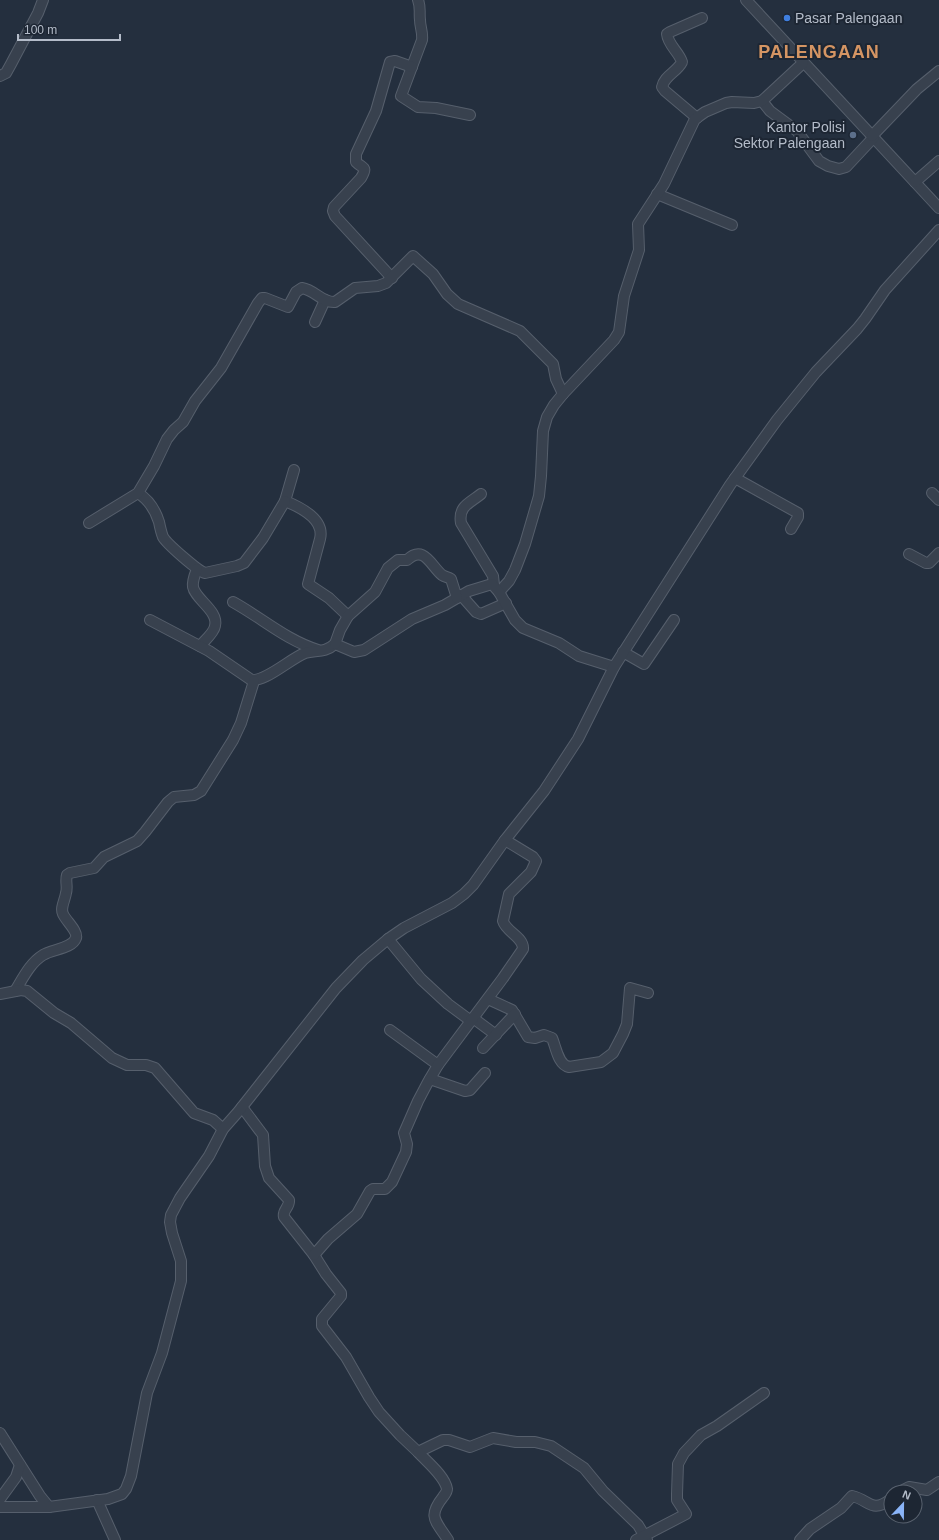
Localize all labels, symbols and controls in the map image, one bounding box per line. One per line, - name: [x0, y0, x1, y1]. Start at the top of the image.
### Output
- place label: Pasar Palengaan: [795, 10, 902, 26]
- marker: Pasar Palengaan: [782, 13, 792, 23]
- scale bar: [18, 16, 120, 42]
- text: 100 m: [24, 23, 57, 37]
- district label: PALENGAAN: [758, 42, 880, 62]
- place label: Kantor Polisi Sektor Palengaan: [734, 119, 845, 151]
- marker: Kantor Polisi Sektor Palengaan: [848, 130, 858, 140]
- north arrow: [883, 1484, 923, 1524]
- text: N: [901, 1488, 913, 1502]

